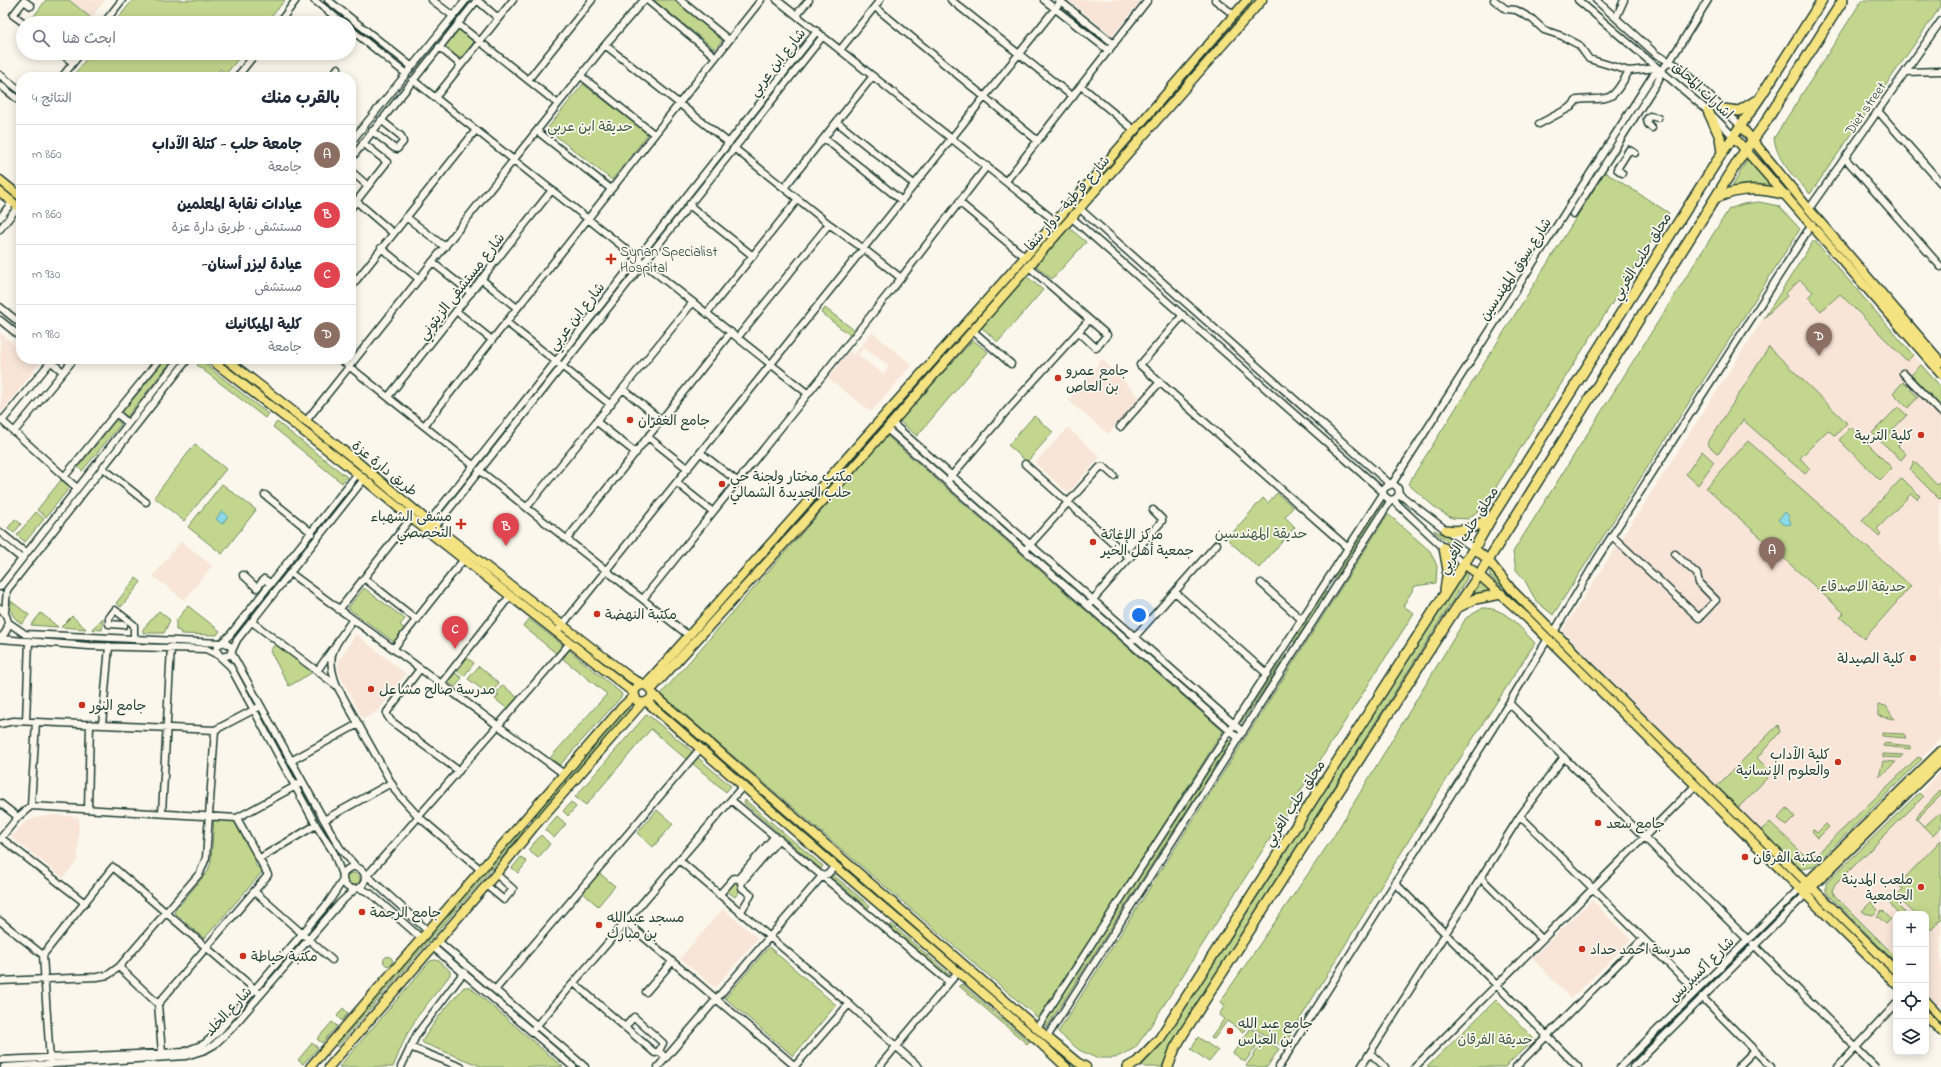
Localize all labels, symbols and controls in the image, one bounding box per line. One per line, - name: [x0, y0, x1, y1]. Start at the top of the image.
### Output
- search box: [16, 16, 356, 60]
- street label: شارع ابن عربي: [745, 24, 812, 102]
- icon: search: [30, 27, 52, 49]
- text: ابحث هنا: [62, 28, 116, 50]
- street label: اشارات المحلق: [1667, 57, 1737, 125]
- street label: Diet street: [1840, 78, 1892, 141]
- text: بالقرب منك: [261, 86, 340, 111]
- text: النتائج: 4: [32, 89, 72, 108]
- park label: حديقة ابن عربي: [547, 117, 633, 139]
- text: جامعة حلب - كتلة الآداب: [152, 134, 302, 156]
- text: 860 m: [32, 145, 62, 164]
- text: A: [323, 145, 331, 164]
- street label: شارع قرطبة- دوار شفا: [1021, 151, 1116, 257]
- text: جامعة: [268, 158, 302, 177]
- text: عيادات نقابة المعلمين: [177, 194, 302, 216]
- text: 860 m: [32, 205, 62, 224]
- text: B: [323, 205, 331, 224]
- street label: محلق حلب الغربي: [1607, 209, 1678, 305]
- street label: شارع سوق المهندسين: [1475, 214, 1558, 326]
- text: مستشفى · طريق دارة عزة: [171, 218, 302, 237]
- street label: شارع مستشفى الزيتوني: [414, 229, 512, 346]
- place label: Syrian Specialist Hospital: [620, 242, 718, 279]
- marker: Syrian Specialist Hospital: [605, 253, 617, 265]
- text: عيادة ليزر أسنان-: [202, 254, 302, 276]
- text: 930 m: [32, 265, 60, 284]
- text: C: [323, 265, 331, 284]
- text: مستشفى: [254, 278, 302, 297]
- street label: شارع ابن عربي: [544, 278, 611, 356]
- text: كلية الميكانيك: [225, 314, 302, 336]
- pin: D: [1806, 323, 1832, 356]
- text: 980 m: [32, 325, 60, 344]
- text: D: [322, 325, 332, 344]
- text: جامعة: [268, 338, 302, 357]
- place label: جامع عمرو بن العاص: [1065, 361, 1129, 398]
- marker: جامع عمرو بن العاص: [1053, 373, 1063, 383]
- place label: جامع الغفران: [638, 411, 710, 432]
- marker: جامع الغفران: [625, 415, 635, 425]
- place label: كلية التربية: [1855, 426, 1913, 447]
- marker: كلية التربية: [1916, 430, 1926, 440]
- street label: طريق دارة عزة: [347, 436, 422, 502]
- place label: مكتب مختار ولجنة حي حلب الجديدة الشمالي: [730, 467, 852, 505]
- marker: مكتب مختار ولجنة حي حلب الجديدة الشمالي: [717, 479, 727, 489]
- street label: محلق حلب الغربي: [1434, 483, 1505, 579]
- place label: مشفى الشهباء التخصصي: [371, 507, 452, 545]
- pin: B: [493, 513, 519, 546]
- marker: مشفى الشهباء التخصصي: [455, 518, 467, 530]
- park label: حديقة المهندسين: [1215, 524, 1307, 545]
- place label: مركز الإغاثة جمعية أهل الخير: [1100, 525, 1194, 562]
- marker: مركز الإغاثة جمعية أهل الخير: [1088, 537, 1098, 547]
- pin: A: [1759, 537, 1785, 570]
- park label: حديقة الاصدقاء: [1820, 577, 1906, 598]
- place label: مكتبة النهضة: [605, 605, 677, 626]
- your location: [1129, 605, 1149, 625]
- marker: مكتبة النهضة: [592, 609, 602, 619]
- pin: C: [442, 616, 468, 649]
- place label: كلية الصيدلة: [1837, 649, 1905, 670]
- marker: كلية الصيدلة: [1908, 653, 1918, 663]
- place label: مدرسة صالح مشاعل: [379, 680, 495, 701]
- marker: مدرسة صالح مشاعل: [366, 684, 376, 694]
- place label: جامع النور: [89, 696, 146, 717]
- marker: جامع النور: [77, 700, 87, 710]
- place label: كلية الآداب والعلوم الإنسانية: [1736, 745, 1830, 782]
- street label: محلق حلب الغربي: [1259, 756, 1332, 852]
- marker: كلية الآداب والعلوم الإنسانية: [1833, 757, 1843, 767]
- place label: جامع سعد: [1606, 814, 1665, 835]
- marker: جامع سعد: [1593, 818, 1603, 828]
- place label: مكتبة الفرقان: [1753, 848, 1823, 869]
- marker: مكتبة الفرقان: [1740, 852, 1750, 862]
- place label: ملعب المدينة الجامعية: [1842, 870, 1913, 907]
- marker: ملعب المدينة الجامعية: [1916, 882, 1926, 892]
- place label: جامع الرحمة: [370, 903, 441, 924]
- marker: جامع الرحمة: [357, 907, 367, 917]
- place label: مسجد عبدالله بن مبارك: [607, 908, 685, 945]
- map controls: [1893, 911, 1929, 1055]
- button: +: [1893, 911, 1929, 947]
- marker: مسجد عبدالله بن مبارك: [594, 920, 604, 930]
- street label: شارع أكسبريس: [1664, 932, 1740, 1008]
- place label: مدرسة احمد حداد: [1590, 940, 1691, 961]
- marker: مدرسة احمد حداد: [1577, 944, 1587, 954]
- place label: مكتبة خياطة: [251, 947, 318, 968]
- button: −: [1893, 947, 1929, 983]
- marker: مكتبة خياطة: [238, 951, 248, 961]
- street label: شارع الخلد: [200, 982, 258, 1042]
- button: locate: [1893, 983, 1929, 1019]
- place label: جامع عبد الله بن العباس: [1238, 1014, 1313, 1051]
- button: layers: [1893, 1019, 1929, 1055]
- marker: جامع عبد الله بن العباس: [1225, 1026, 1235, 1036]
- park label: حديقة الفرقان: [1458, 1030, 1533, 1051]

